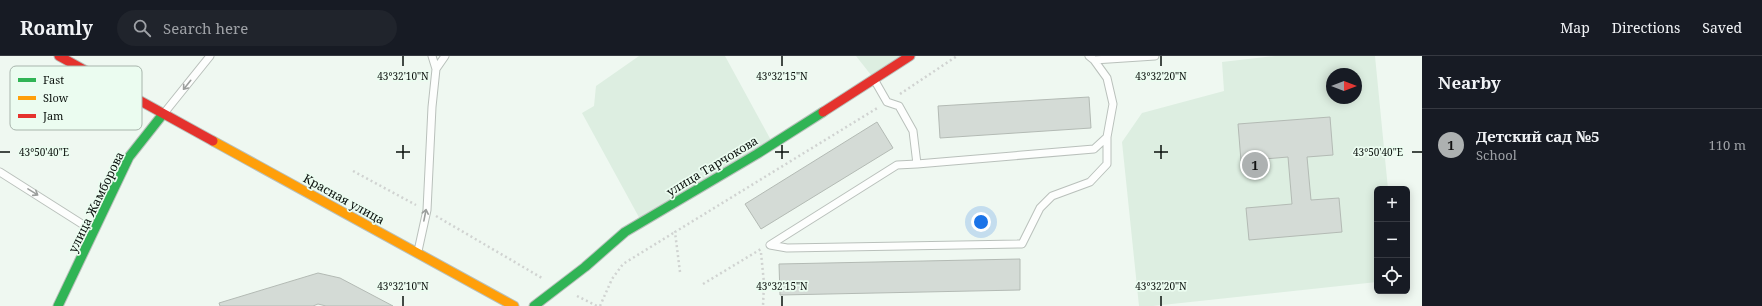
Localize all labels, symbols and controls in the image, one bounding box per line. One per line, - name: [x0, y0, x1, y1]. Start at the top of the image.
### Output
- search box: [117, 10, 397, 46]
- text: Roamly: [20, 15, 93, 41]
- icon: search: [131, 17, 153, 39]
- text: Search here: [163, 18, 248, 38]
- text: Map: [1560, 18, 1590, 37]
- text: Directions: [1612, 18, 1680, 37]
- text: Saved: [1702, 18, 1742, 37]
- legend: [10, 66, 142, 130]
- north arrow: [1326, 68, 1362, 104]
- text: 43°32'10"N: [377, 69, 429, 83]
- text: 43°32'15"N: [756, 69, 808, 83]
- text: 43°32'20"N: [1135, 69, 1187, 83]
- text: Nearby: [1438, 71, 1501, 94]
- text: Fast: [43, 72, 64, 87]
- one-way arrow: [182, 79, 191, 90]
- text: Slow: [43, 90, 69, 105]
- text: Jam: [42, 108, 64, 123]
- text: Детский сад №5: [1476, 126, 1599, 146]
- street label: улица Тарчокова: [663, 132, 761, 200]
- text: 1: [1447, 136, 1455, 154]
- text: 110 m: [1709, 136, 1746, 154]
- text: 43°50'40"E: [19, 145, 69, 159]
- text: 43°50'40"E: [1353, 145, 1403, 159]
- text: School: [1476, 146, 1517, 164]
- street label: улица Жамборова: [64, 148, 128, 255]
- pin: 1: [1242, 150, 1268, 180]
- street label: Красная улица: [300, 170, 388, 228]
- map controls: [1374, 186, 1410, 294]
- button: +: [1374, 186, 1410, 222]
- one-way arrow: [27, 188, 38, 196]
- one-way arrow: [422, 209, 430, 222]
- your location: [971, 212, 991, 232]
- button: −: [1374, 222, 1410, 258]
- button: locate: [1374, 258, 1410, 294]
- text: 43°32'10"N: [377, 279, 429, 293]
- text: 43°32'15"N: [756, 279, 808, 293]
- text: 43°32'20"N: [1135, 279, 1187, 293]

